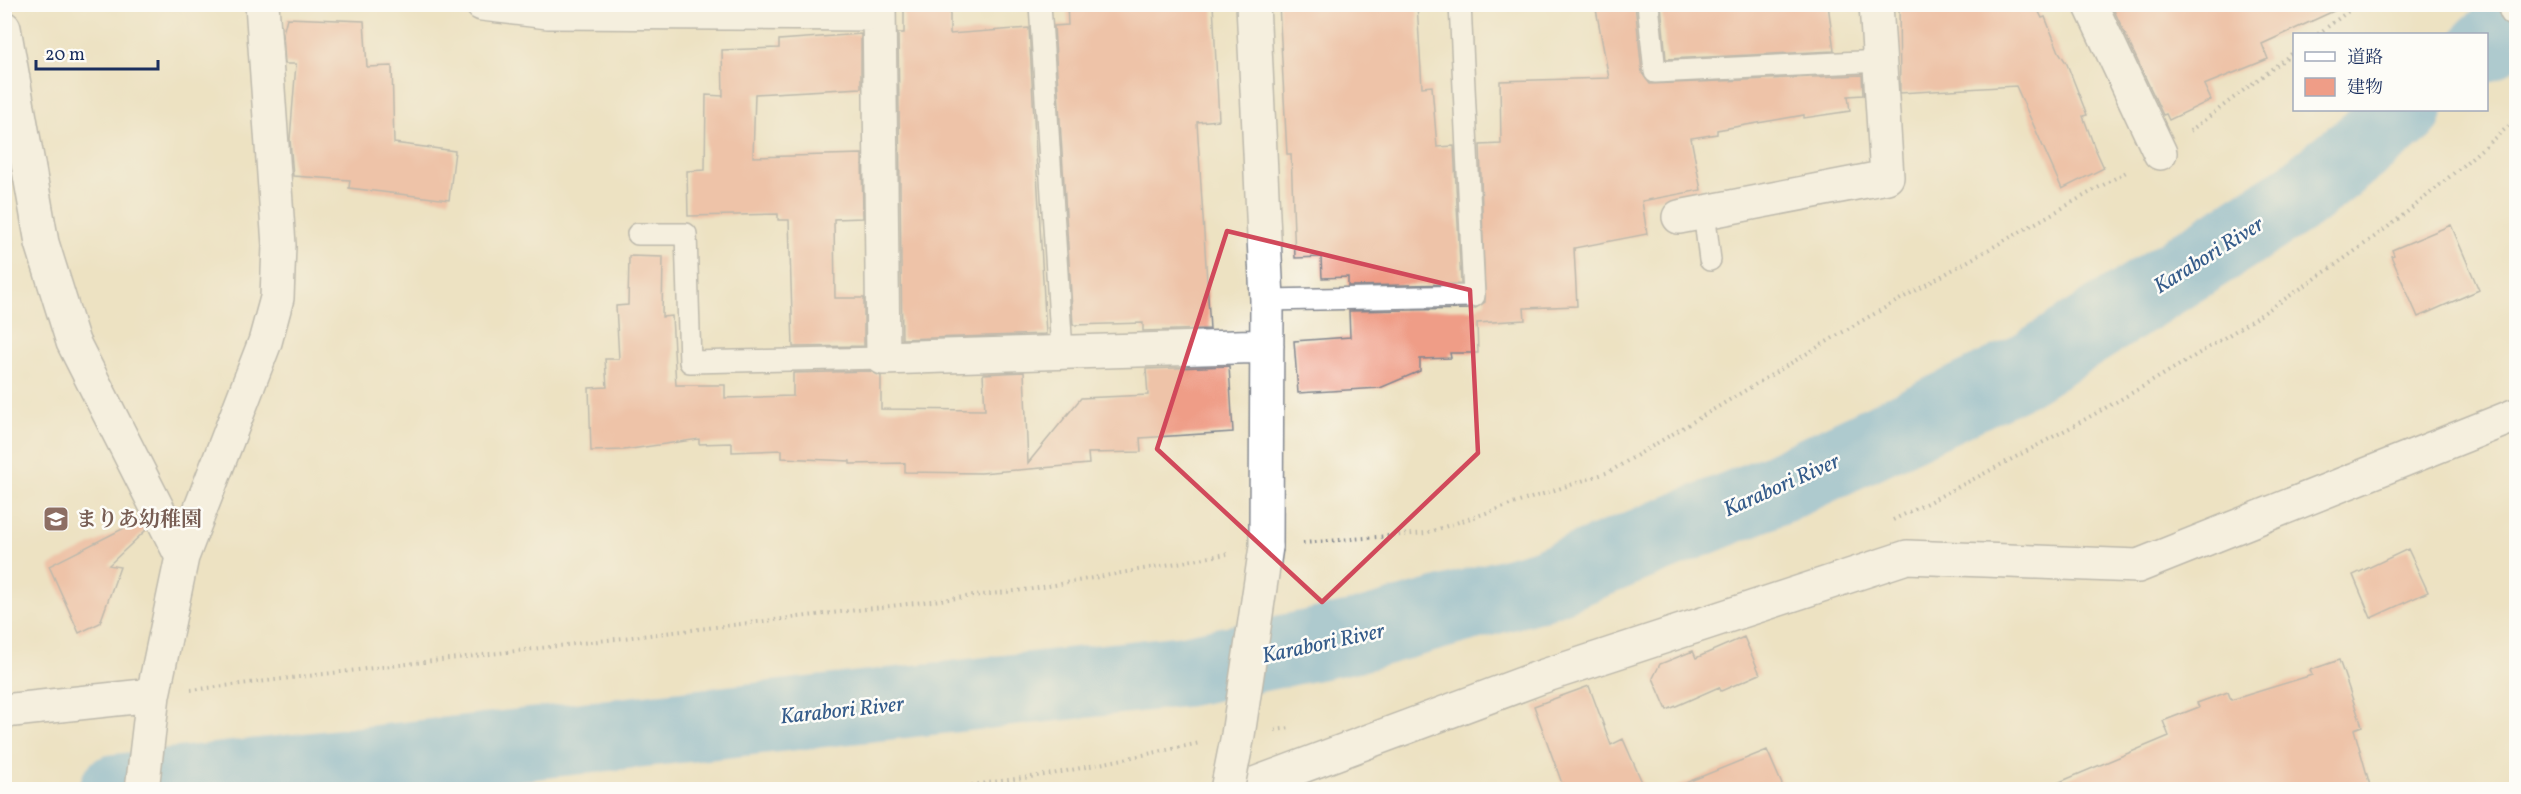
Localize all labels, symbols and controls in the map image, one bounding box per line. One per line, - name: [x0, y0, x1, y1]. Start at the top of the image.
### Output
- scale bar: [36, 33, 158, 71]
- legend: [2293, 33, 2488, 111]
- text: 20 m: [45, 43, 85, 68]
- text: 道路: [2347, 46, 2383, 71]
- text: 建物: [2347, 76, 2383, 101]
- water label: Karabori River: [2148, 209, 2271, 302]
- water label: Karabori River: [1719, 446, 1846, 526]
- school or university icon: まりあ幼稚園: [41, 504, 71, 534]
- place label: まりあ幼稚園: [76, 506, 202, 535]
- water label: Karabori River: [1259, 616, 1389, 673]
- water label: Karabori River: [778, 689, 907, 733]

